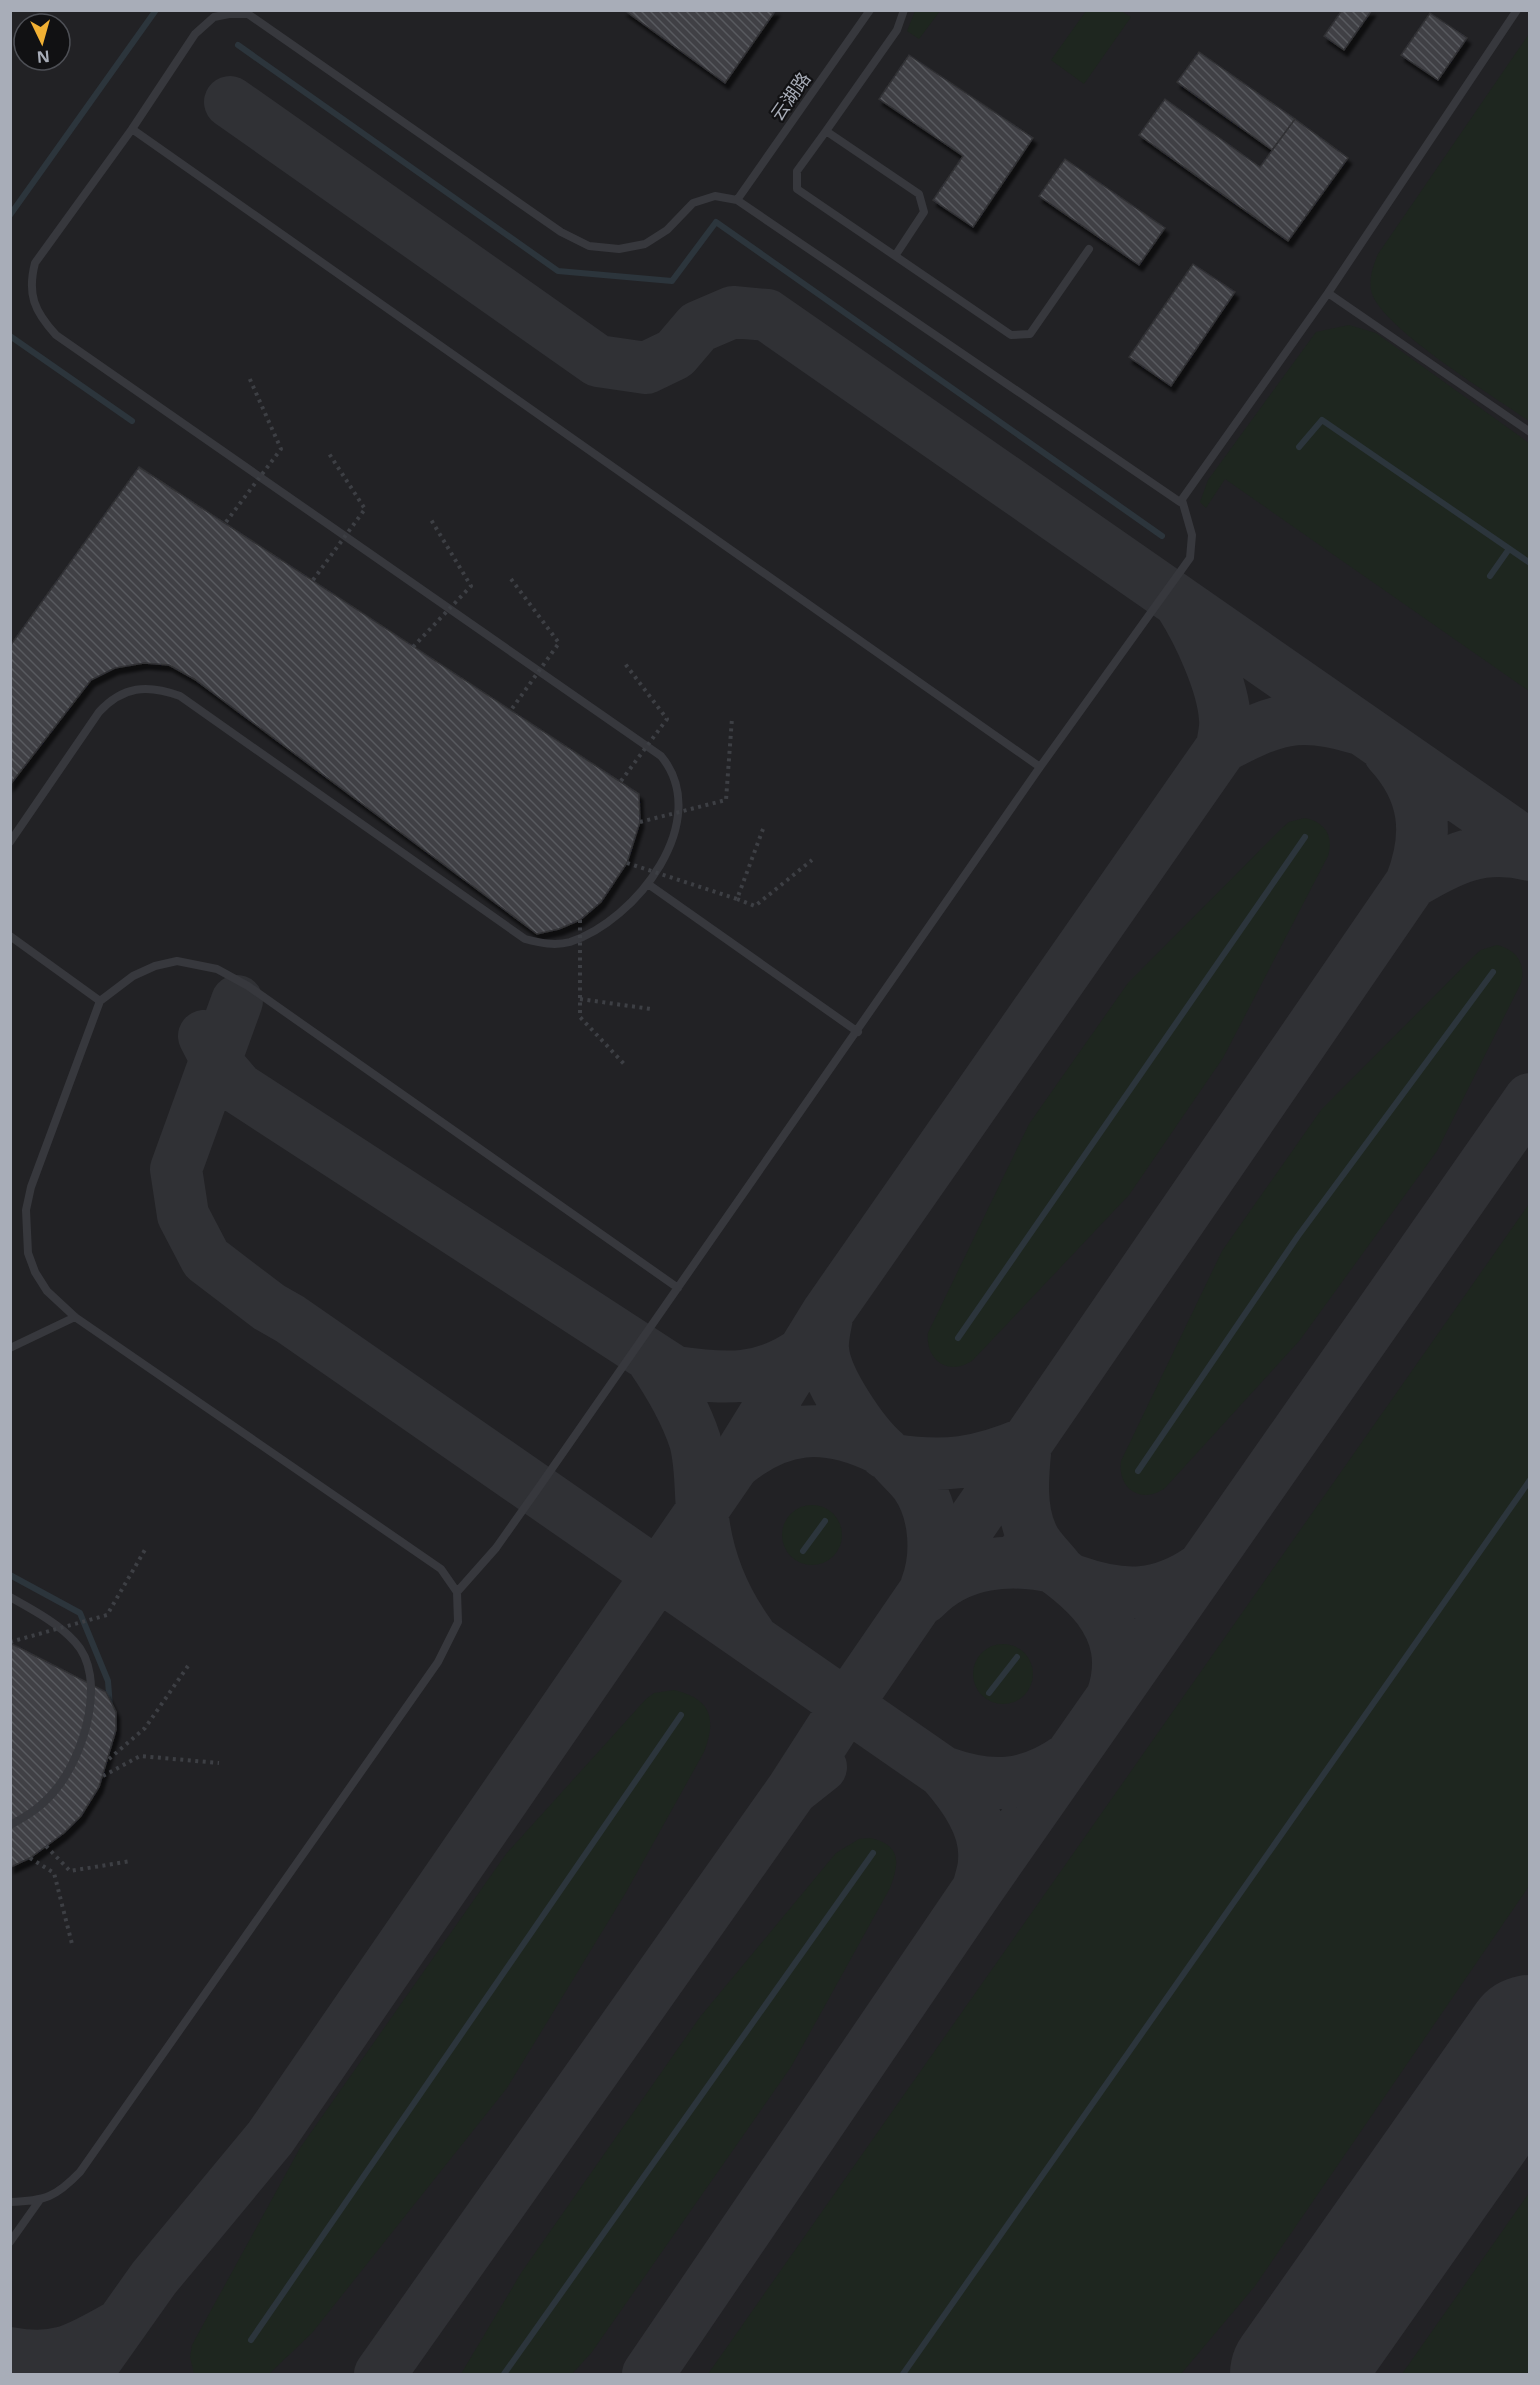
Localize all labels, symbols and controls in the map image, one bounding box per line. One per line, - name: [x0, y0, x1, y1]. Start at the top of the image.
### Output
- north arrow: [12, 12, 72, 72]
- text: N: [36, 45, 51, 68]
- street label: 云湖路: [765, 67, 815, 125]

